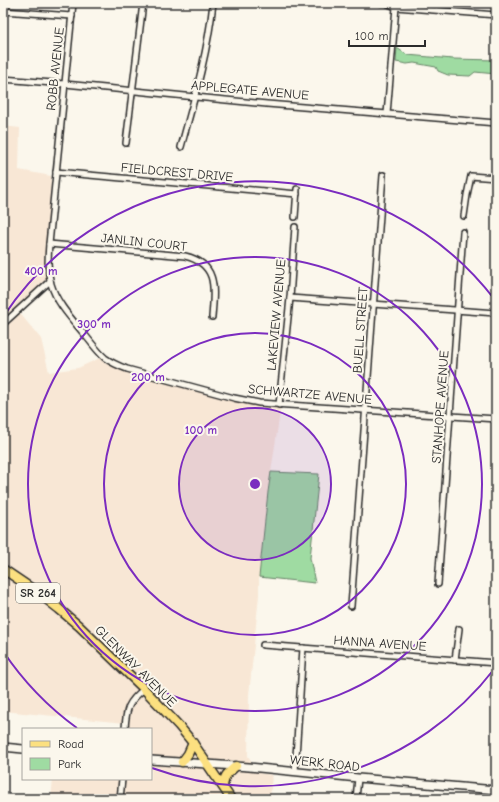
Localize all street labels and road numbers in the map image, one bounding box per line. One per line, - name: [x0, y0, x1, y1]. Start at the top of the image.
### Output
- street label: ROBB AVENUE: [43, 26, 67, 111]
- street label: APPLEGATE AVENUE: [190, 77, 310, 103]
- street label: FIELDCREST DRIVE: [120, 160, 234, 184]
- street label: JANLIN COURT: [100, 230, 188, 254]
- street label: LAKEVIEW AVENUE: [264, 258, 288, 371]
- street label: BUELL STREET: [350, 286, 371, 374]
- street label: STANHOPE AVENUE: [429, 350, 451, 464]
- street label: SCHWARTZE AVENUE: [247, 381, 373, 407]
- road number: SR 264: [16, 583, 60, 603]
- street label: GLENWAY AVENUE: [92, 622, 180, 710]
- street label: HANNA AVENUE: [333, 632, 427, 654]
- street label: WERK ROAD: [289, 752, 361, 774]

